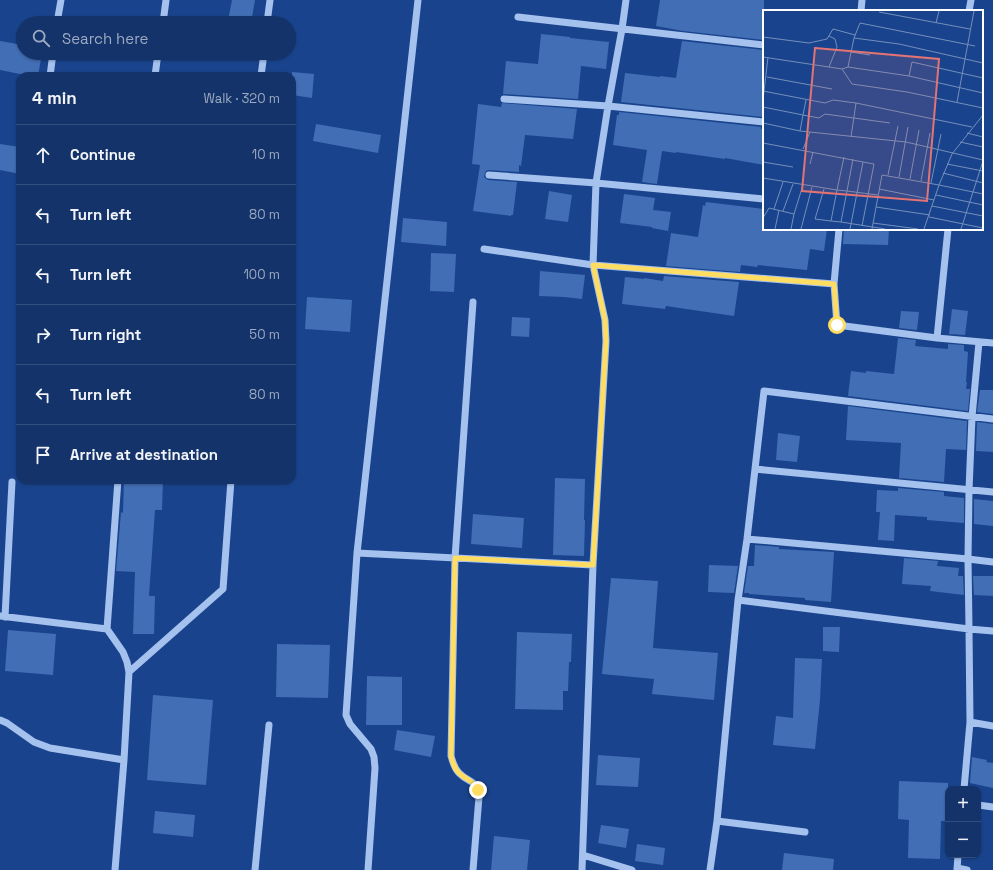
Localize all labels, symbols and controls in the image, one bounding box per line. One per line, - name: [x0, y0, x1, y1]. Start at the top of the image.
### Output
- inset map: [763, 10, 983, 230]
- search box: [16, 16, 296, 60]
- icon: search: [30, 27, 52, 49]
- text: Search here: [62, 29, 148, 48]
- text: 4 min: [32, 87, 77, 109]
- text: Walk · 320 m: [203, 90, 280, 107]
- icon: ahead: [32, 144, 54, 166]
- text: Continue: [70, 145, 136, 164]
- text: 10 m: [252, 146, 280, 163]
- icon: left: [32, 204, 54, 226]
- text: Turn left: [70, 205, 132, 224]
- text: 80 m: [249, 206, 280, 223]
- icon: left: [32, 264, 54, 286]
- text: Turn left: [70, 265, 132, 284]
- text: 100 m: [243, 266, 280, 283]
- route start: [828, 316, 846, 334]
- icon: right: [32, 324, 54, 346]
- text: Turn right: [70, 325, 141, 344]
- text: 50 m: [249, 326, 280, 343]
- icon: left: [32, 384, 54, 406]
- text: Turn left: [70, 385, 132, 404]
- text: 80 m: [249, 386, 280, 403]
- icon: arrive: [32, 444, 54, 466]
- text: Arrive at destination: [70, 445, 218, 464]
- route end: [469, 781, 487, 799]
- map controls: [945, 786, 981, 858]
- button: +: [945, 786, 981, 822]
- button: −: [945, 822, 981, 858]

